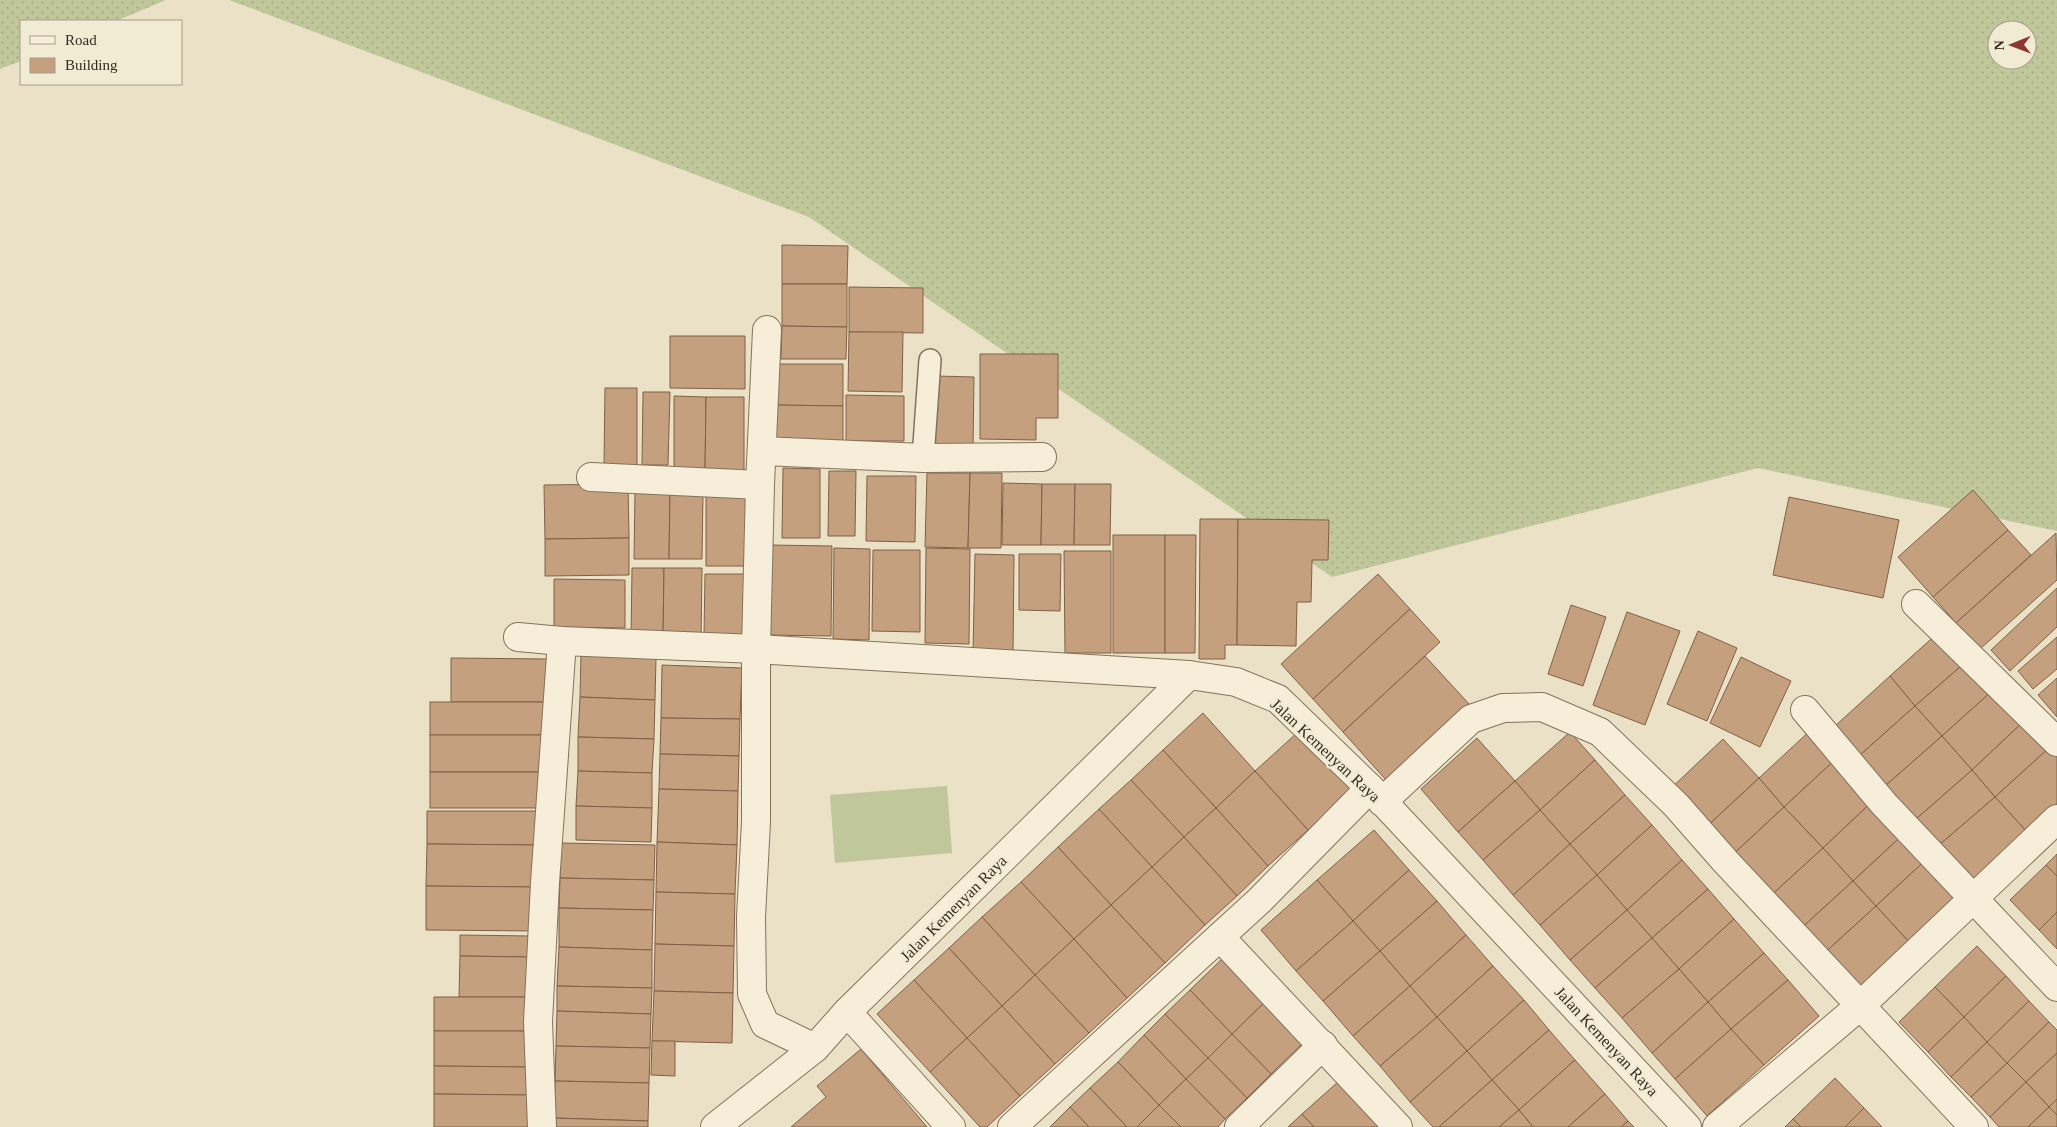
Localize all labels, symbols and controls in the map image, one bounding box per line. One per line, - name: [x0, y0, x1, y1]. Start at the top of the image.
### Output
- legend: [20, 20, 182, 85]
- north arrow: [1987, 20, 2037, 70]
- text: Road: [65, 32, 97, 48]
- text: N: [1992, 40, 2007, 50]
- text: Building: [65, 57, 118, 73]
- street label: Jalan Kemenyan Raya: [1267, 695, 1384, 806]
- street label: Jalan Kemenyan Raya: [897, 852, 1011, 966]
- street label: Jalan Kemenyan Raya: [1551, 983, 1662, 1100]

